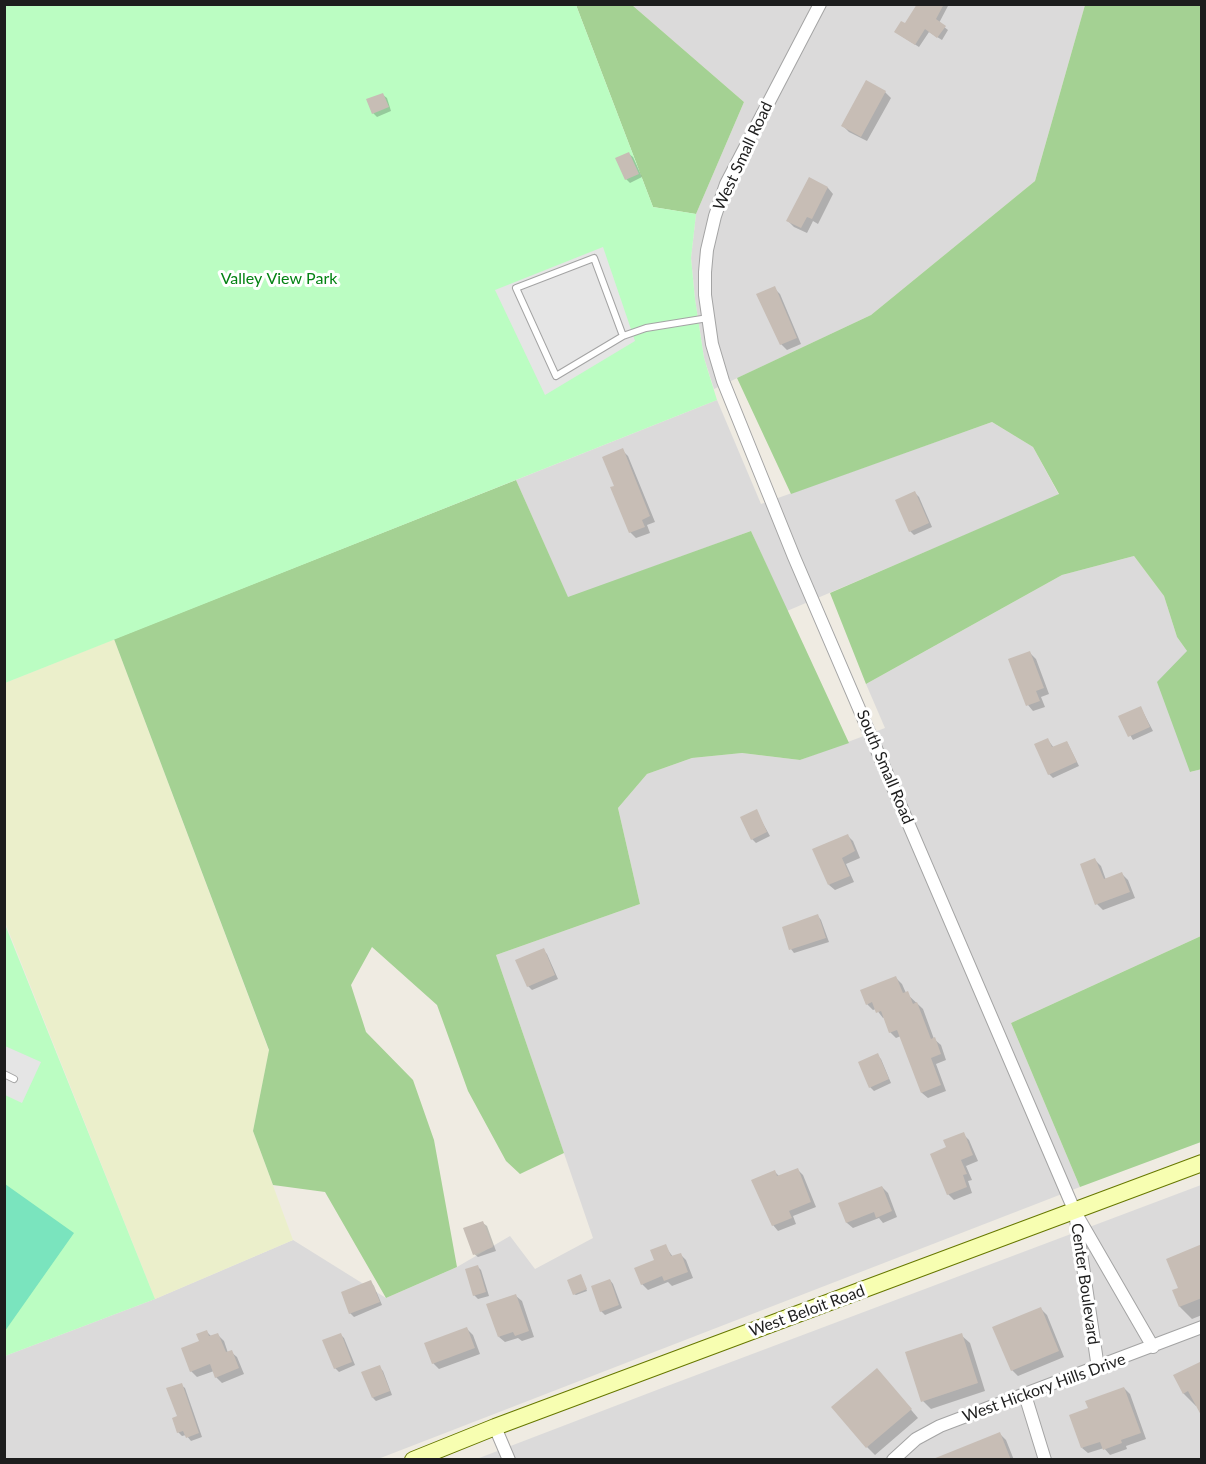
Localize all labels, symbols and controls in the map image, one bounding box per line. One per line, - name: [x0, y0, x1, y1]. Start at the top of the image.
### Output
- street label: West Small Road: [709, 99, 777, 213]
- park label: Valley View Park: [221, 269, 337, 289]
- street label: South Small Road: [852, 707, 918, 827]
- street label: Center Boulevard: [1067, 1222, 1103, 1346]
- street label: West Beloit Road: [747, 1281, 867, 1341]
- street label: West Hickory Hills Drive: [960, 1350, 1128, 1426]

